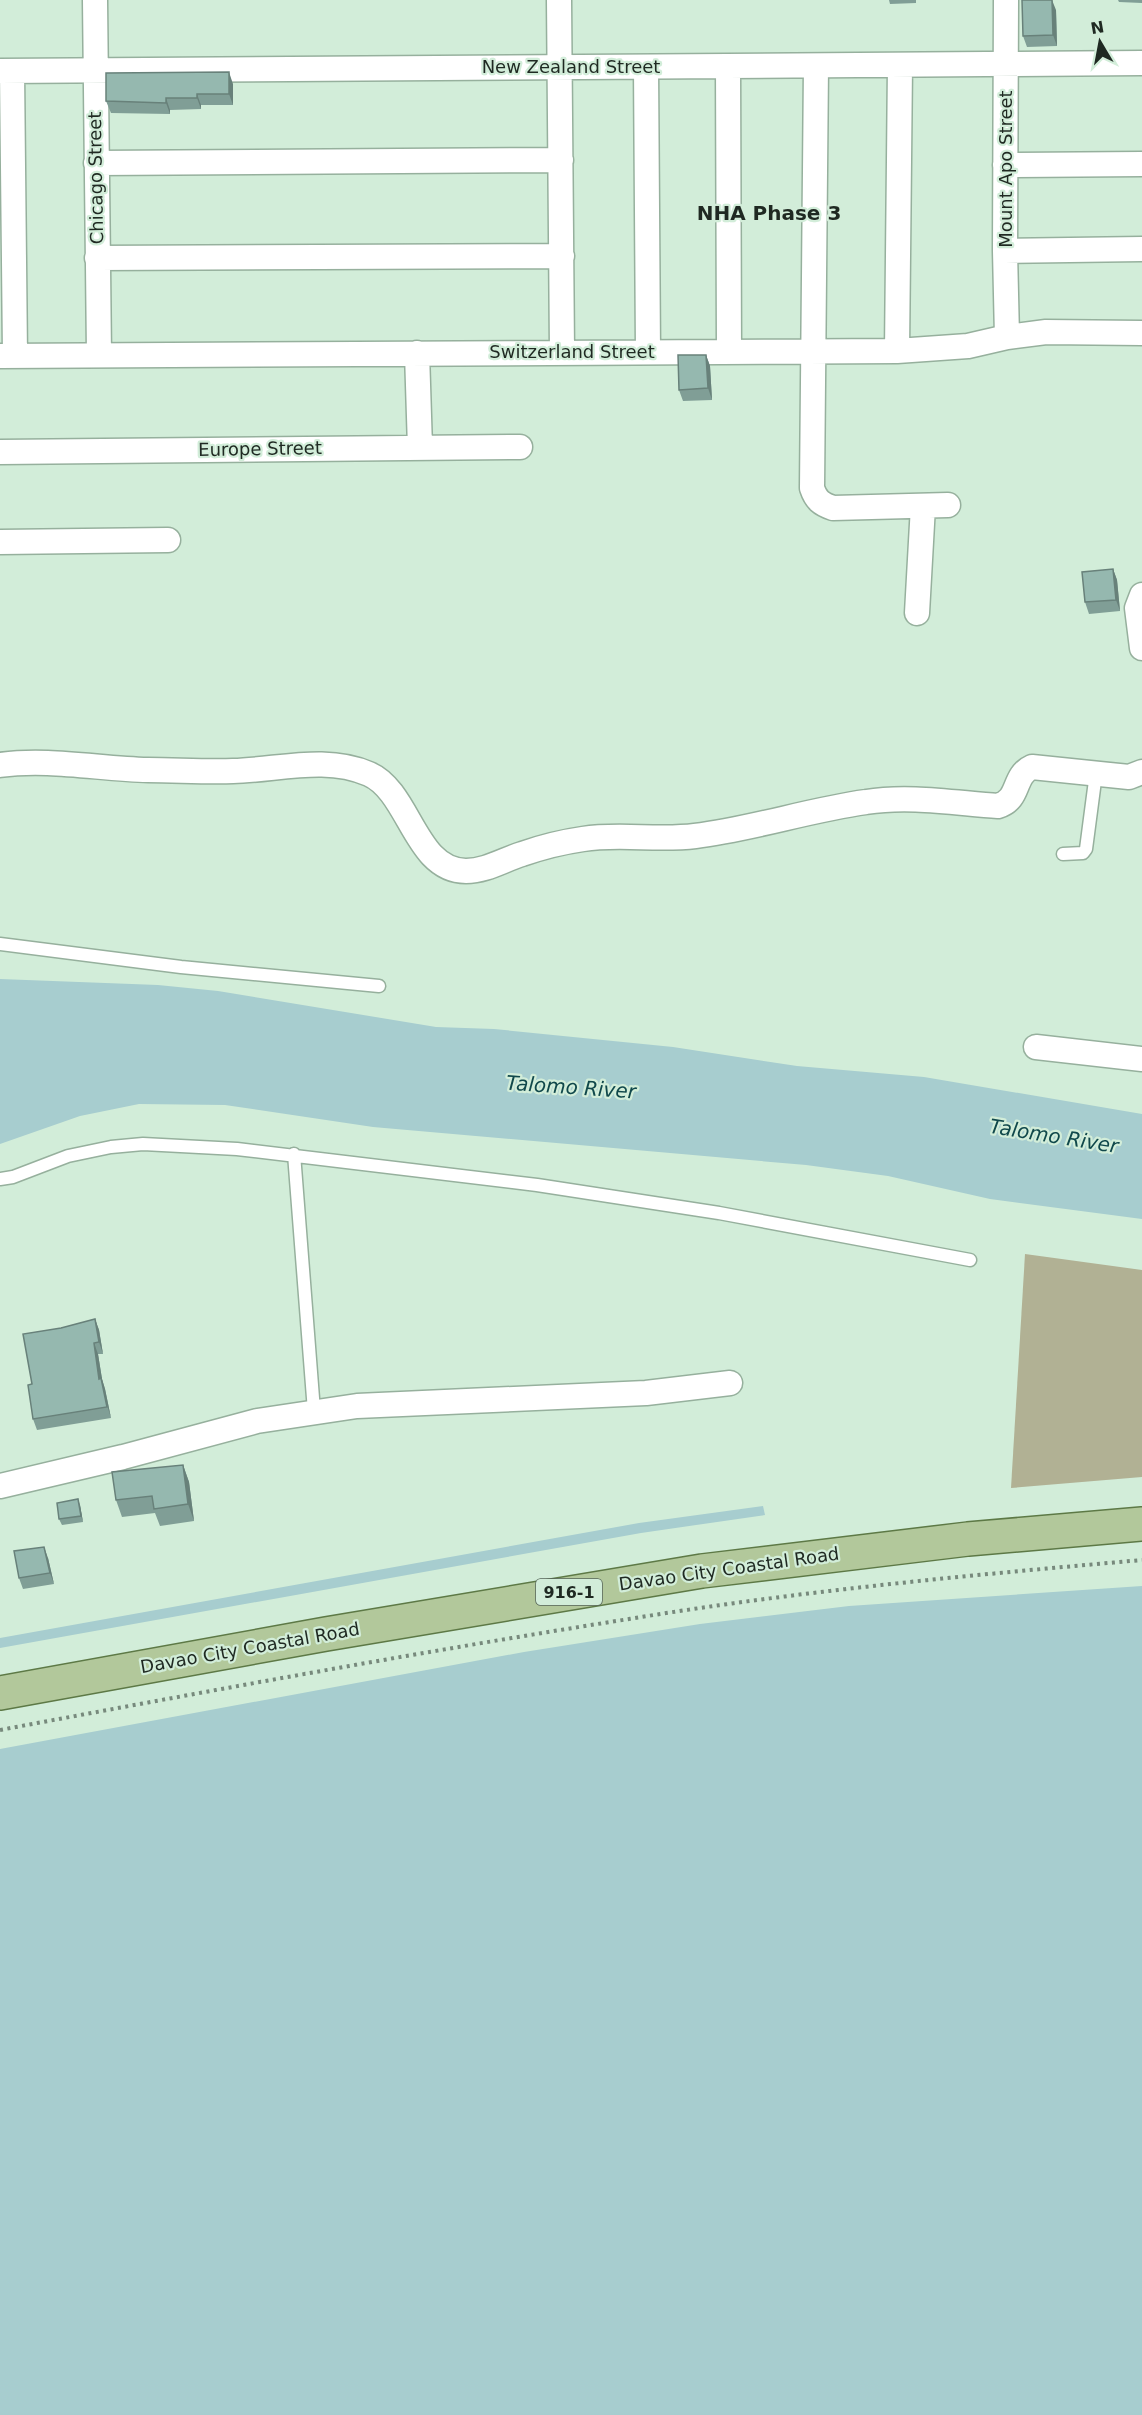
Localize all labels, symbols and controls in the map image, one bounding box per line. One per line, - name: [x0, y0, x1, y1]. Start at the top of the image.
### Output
- north arrow: [1070, 12, 1130, 72]
- text: N: [1089, 17, 1106, 38]
- street label: New Zealand Street: [482, 56, 660, 77]
- street label: Mount Apo Street: [995, 90, 1016, 248]
- street label: Chicago Street: [84, 111, 107, 245]
- district label: NHA Phase 3: [697, 201, 841, 225]
- street label: Switzerland Street: [489, 341, 655, 362]
- street label: Europe Street: [198, 437, 322, 460]
- water label: Talomo River: [505, 1070, 638, 1104]
- water label: Talomo River: [988, 1114, 1122, 1158]
- street label: Davao City Coastal Road: [617, 1543, 840, 1594]
- road number: 916-1: [536, 1579, 602, 1605]
- street label: Davao City Coastal Road: [139, 1618, 361, 1677]

